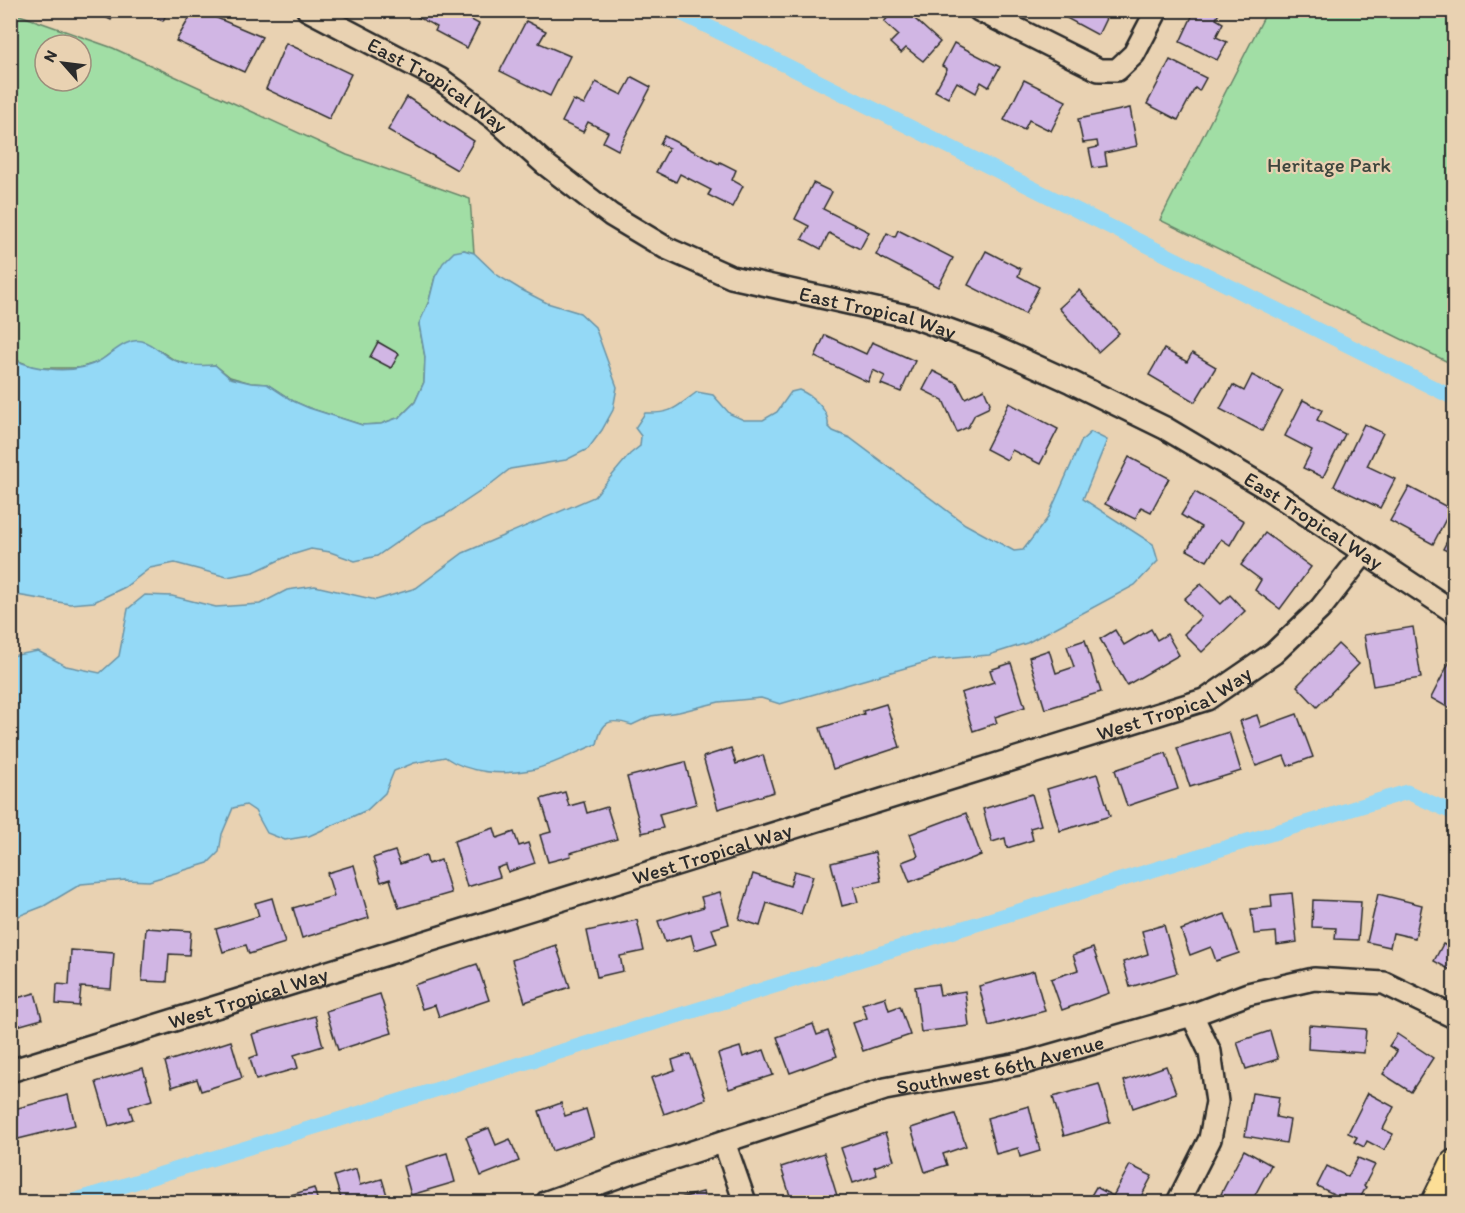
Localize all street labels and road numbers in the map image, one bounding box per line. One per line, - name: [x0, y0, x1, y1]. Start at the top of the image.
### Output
- street label: East Tropical Way: [364, 31, 514, 137]
- street label: East Tropical Way: [797, 280, 960, 344]
- street label: East Tropical Way: [1240, 465, 1388, 574]
- street label: West Tropical Way: [1093, 660, 1256, 745]
- street label: West Tropical Way: [629, 816, 795, 889]
- street label: West Tropical Way: [165, 961, 331, 1034]
- street label: Southwest 66th Avenue: [894, 1028, 1106, 1099]

